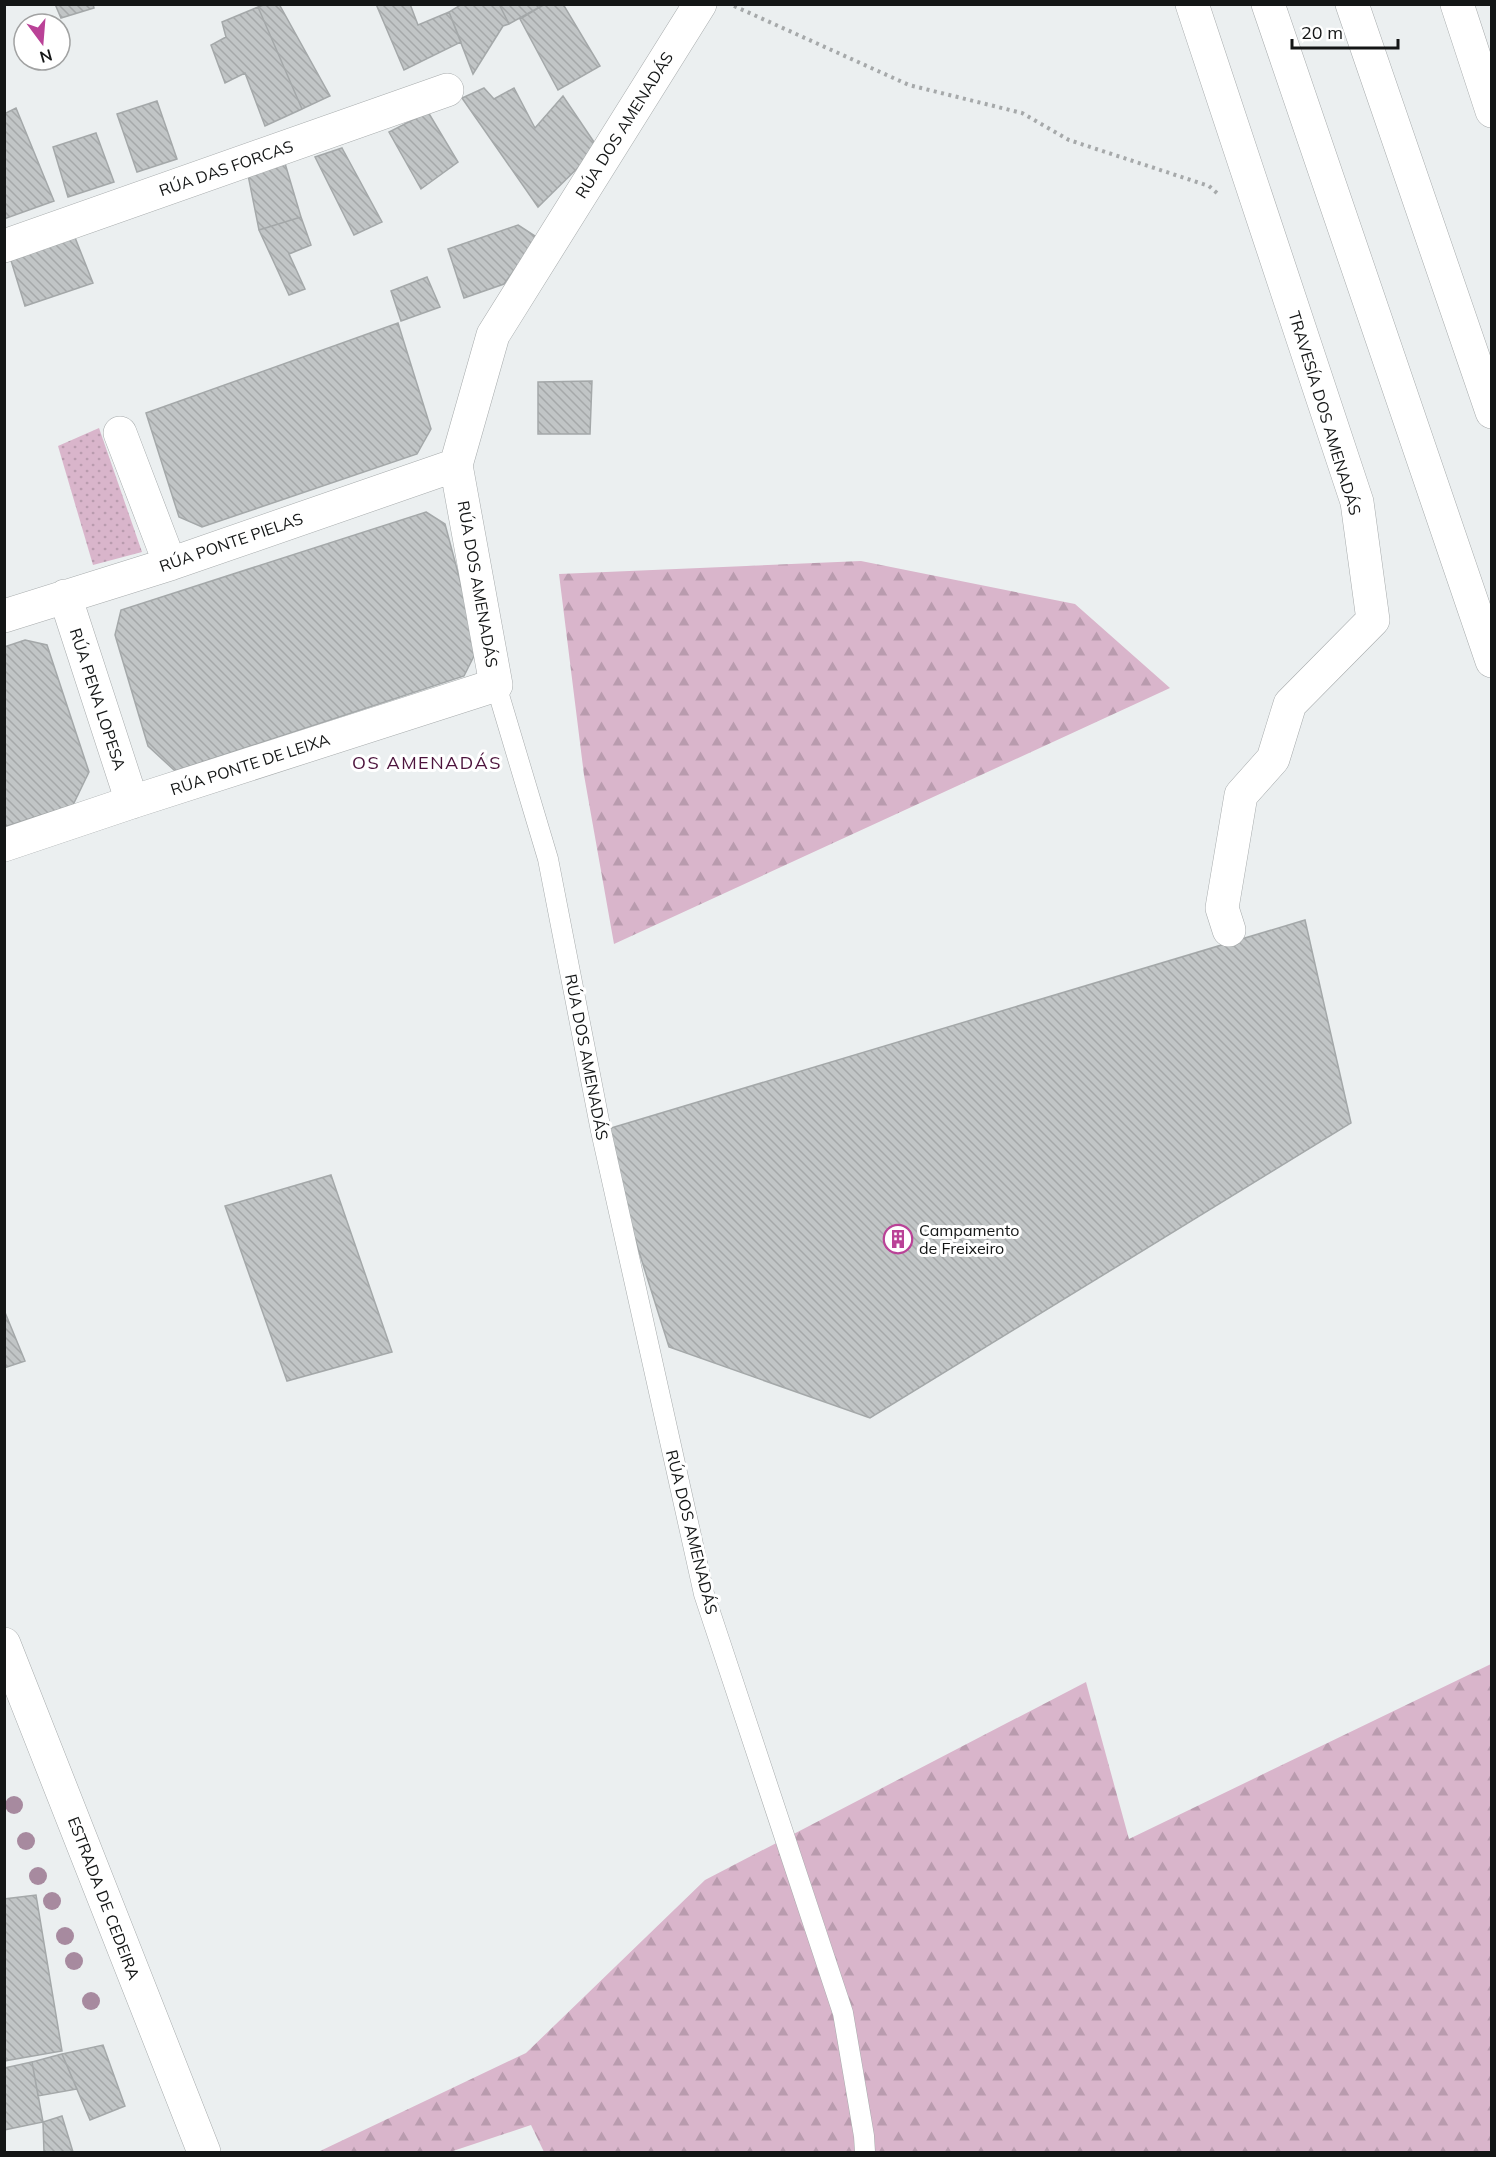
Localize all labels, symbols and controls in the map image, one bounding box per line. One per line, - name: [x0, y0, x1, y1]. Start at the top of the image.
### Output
- north arrow: [12, 12, 72, 72]
- scale bar: [1292, 12, 1398, 50]
- text: 20 m: [1301, 21, 1343, 44]
- text: N: [38, 45, 55, 68]
- street label: RÚA DOS AMENADÁS: [571, 48, 677, 202]
- street label: RÚA DAS FORCAS: [156, 136, 296, 200]
- street label: TRAVESÍA DOS AMENADÁS: [1284, 309, 1366, 517]
- street label: RÚA DOS AMENADÁS: [453, 499, 503, 669]
- street label: RÚA PONTE PIELAS: [157, 508, 305, 576]
- street label: RÚA PENA LOPESA: [66, 625, 130, 773]
- street label: RÚA PONTE DE LEIXA: [168, 729, 332, 799]
- district label: OS AMENADÁS: [352, 751, 502, 774]
- street label: RÚA DOS AMENADÁS: [561, 972, 613, 1142]
- place label: Campamento de Freixeiro: [919, 1220, 1019, 1258]
- building icon: Campamento de Freixeiro: [882, 1223, 914, 1255]
- street label: RÚA DOS AMENADÁS: [662, 1448, 722, 1616]
- street label: ESTRADA DE CEDEIRA: [64, 1814, 144, 1983]

